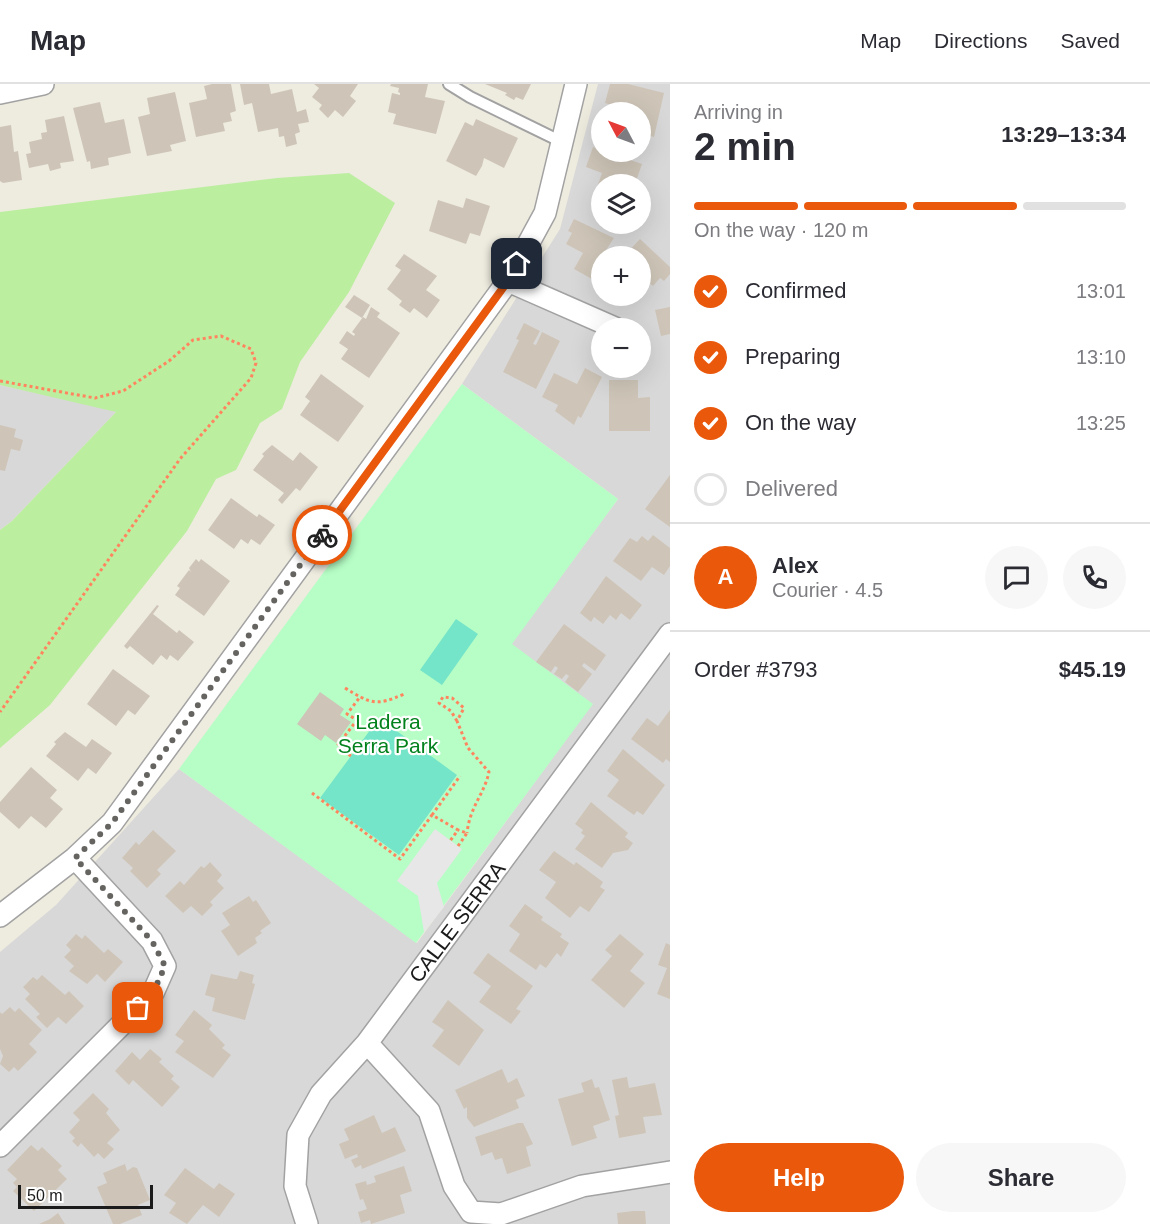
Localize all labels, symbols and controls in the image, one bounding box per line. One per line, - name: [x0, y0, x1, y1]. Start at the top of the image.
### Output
- text: Map: [30, 25, 86, 56]
- text: Map: [860, 29, 901, 52]
- text: Directions: [934, 29, 1027, 52]
- text: Saved: [1060, 29, 1120, 52]
- text: Arriving in: [694, 101, 783, 123]
- north arrow: [591, 102, 651, 162]
- map controls: [591, 102, 651, 378]
- text: 13:29–13:34: [1001, 122, 1126, 147]
- text: 2 min: [694, 125, 796, 168]
- button: layers: [591, 174, 651, 234]
- text: On the way · 120 m: [694, 219, 869, 241]
- pin: [491, 238, 542, 289]
- button: +: [591, 246, 651, 306]
- icon: home: [500, 247, 533, 280]
- icon: check: [694, 275, 727, 308]
- text: Confirmed: [745, 278, 846, 303]
- text: 13:01: [1076, 280, 1126, 302]
- button: −: [591, 318, 651, 378]
- icon: check: [694, 341, 727, 374]
- text: Preparing: [745, 344, 840, 369]
- text: 13:10: [1076, 346, 1126, 368]
- icon: check: [694, 407, 727, 440]
- text: On the way: [745, 410, 856, 435]
- text: 13:25: [1076, 412, 1126, 434]
- text: Delivered: [745, 476, 838, 501]
- courier: [292, 505, 352, 565]
- icon: bike: [306, 519, 339, 552]
- button: chat: [985, 546, 1048, 609]
- button: phone: [1063, 546, 1126, 609]
- text: Alex: [772, 553, 818, 578]
- text: A: [718, 564, 733, 589]
- text: Courier · 4.5: [772, 579, 883, 601]
- text: Order #3793: [694, 657, 818, 682]
- text: $45.19: [1059, 657, 1126, 682]
- park label: Ladera Serra Park: [338, 710, 439, 757]
- street label: CALLE SERRA: [404, 857, 510, 987]
- pin: [112, 982, 163, 1033]
- icon: bag: [121, 991, 154, 1024]
- button: Help: [694, 1143, 904, 1212]
- button: Share: [916, 1143, 1126, 1212]
- scale bar: [18, 1182, 153, 1210]
- text: 50 m: [27, 1187, 63, 1204]

